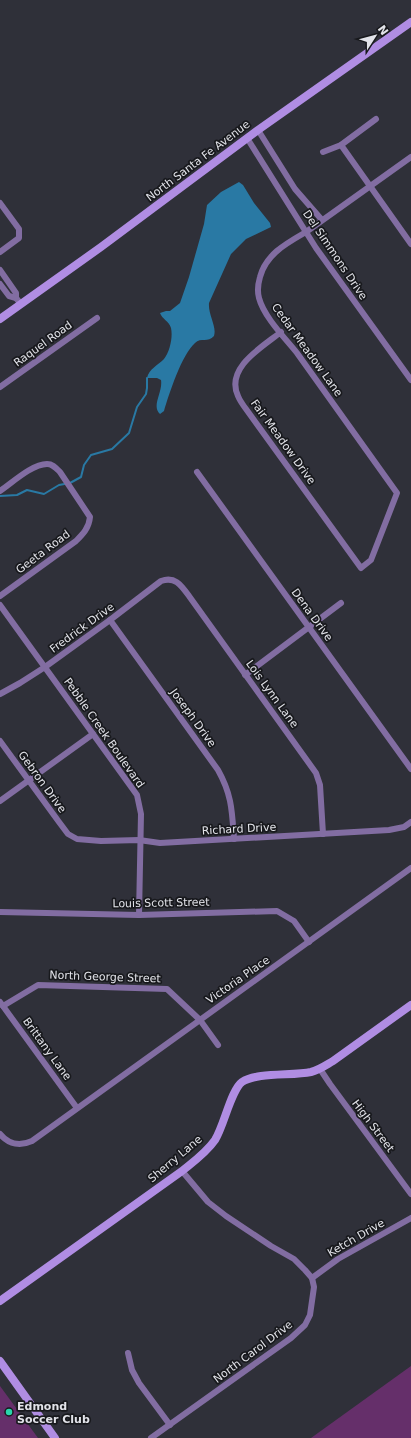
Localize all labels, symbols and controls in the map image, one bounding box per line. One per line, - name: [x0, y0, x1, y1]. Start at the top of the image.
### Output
- north arrow: [355, 16, 395, 56]
- text: N: [375, 23, 391, 38]
- street label: North Santa Fe Avenue: [144, 118, 253, 204]
- street label: Del Simmons Drive: [300, 208, 370, 303]
- street label: Cedar Meadow Lane: [269, 301, 345, 399]
- street label: Raquel Road: [11, 318, 75, 370]
- street label: Fair Meadow Drive: [248, 397, 318, 487]
- street label: Geeta Road: [13, 527, 73, 577]
- street label: Dena Drive: [289, 586, 336, 644]
- street label: Fredrick Drive: [47, 600, 117, 656]
- street label: Lois Lynn Lane: [243, 658, 301, 731]
- street label: Pebble Creek Boulevard: [61, 675, 147, 791]
- street label: Joseph Drive: [167, 685, 219, 750]
- street label: Gebron Drive: [15, 749, 69, 816]
- street label: Richard Drive: [201, 821, 277, 837]
- street label: Louis Scott Street: [112, 896, 210, 910]
- street label: Victoria Place: [204, 953, 272, 1007]
- street label: North George Street: [49, 969, 162, 985]
- street label: Brittany Lane: [20, 1015, 74, 1083]
- street label: High Street: [349, 1097, 397, 1155]
- street label: Sherry Lane: [145, 1133, 205, 1185]
- street label: Ketch Drive: [325, 1216, 387, 1260]
- street label: North Carol Drive: [211, 1318, 295, 1386]
- place label: Edmond Soccer Club: [17, 1400, 90, 1426]
- marker: Edmond Soccer Club: [4, 1407, 14, 1417]

